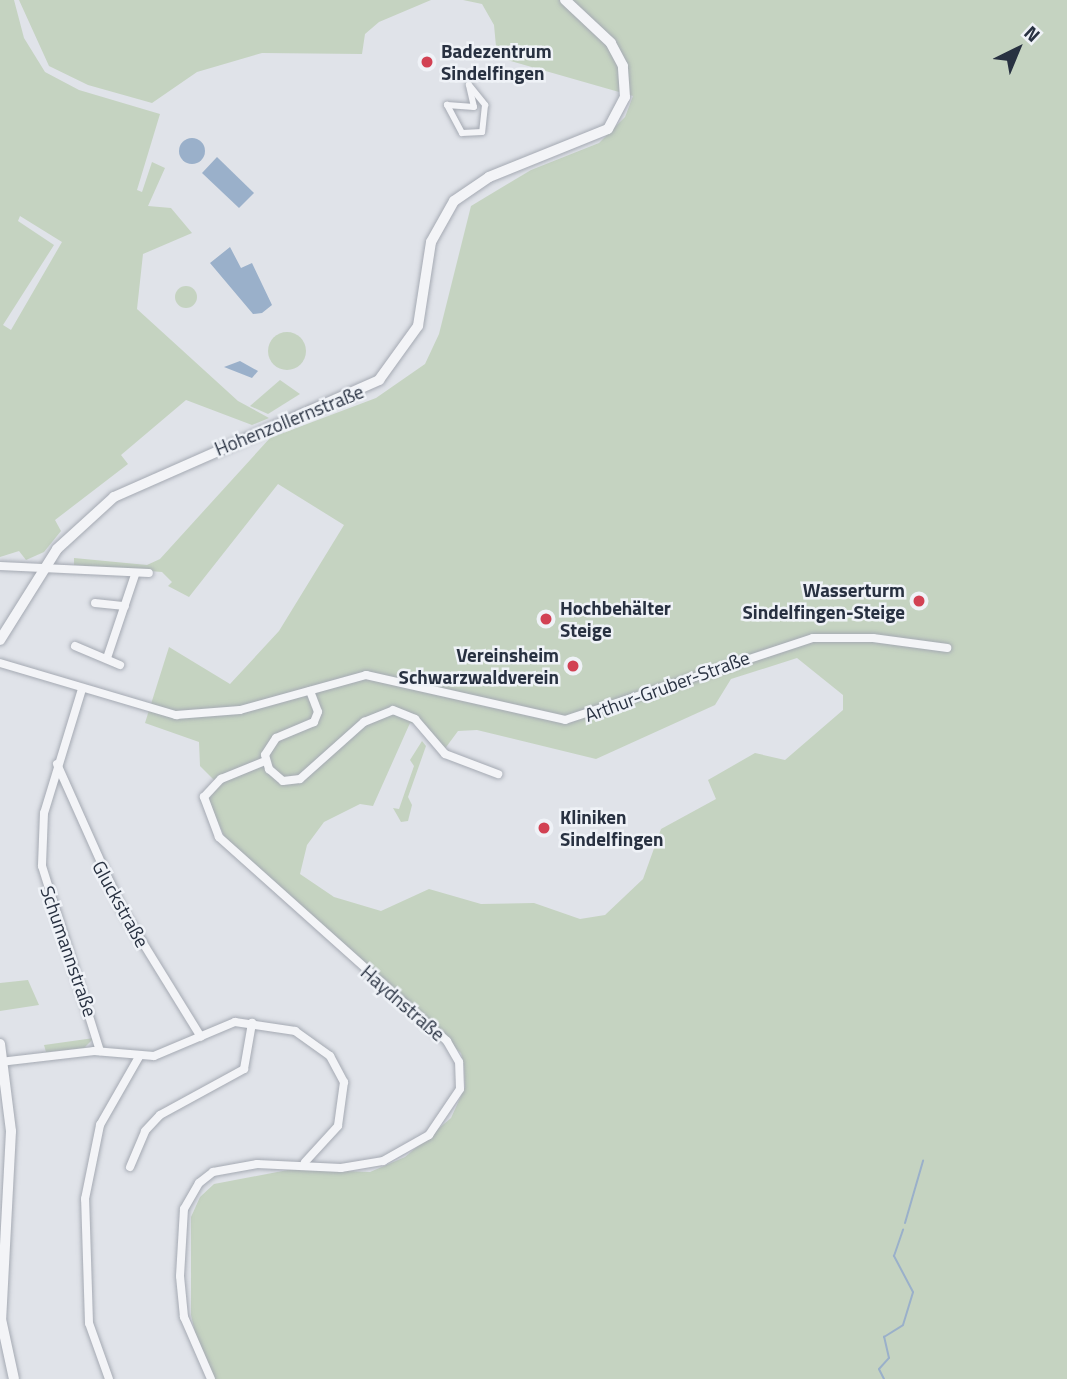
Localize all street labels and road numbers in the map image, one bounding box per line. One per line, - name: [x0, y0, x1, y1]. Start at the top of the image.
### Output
- street label: Hohenzollernstraße: [211, 380, 367, 460]
- street label: Arthur-Gruber-Straße: [581, 646, 753, 726]
- street label: Gluckstraße: [88, 857, 154, 951]
- street label: Schumannstraße: [36, 883, 102, 1019]
- street label: Haydnstraße: [356, 960, 450, 1046]

